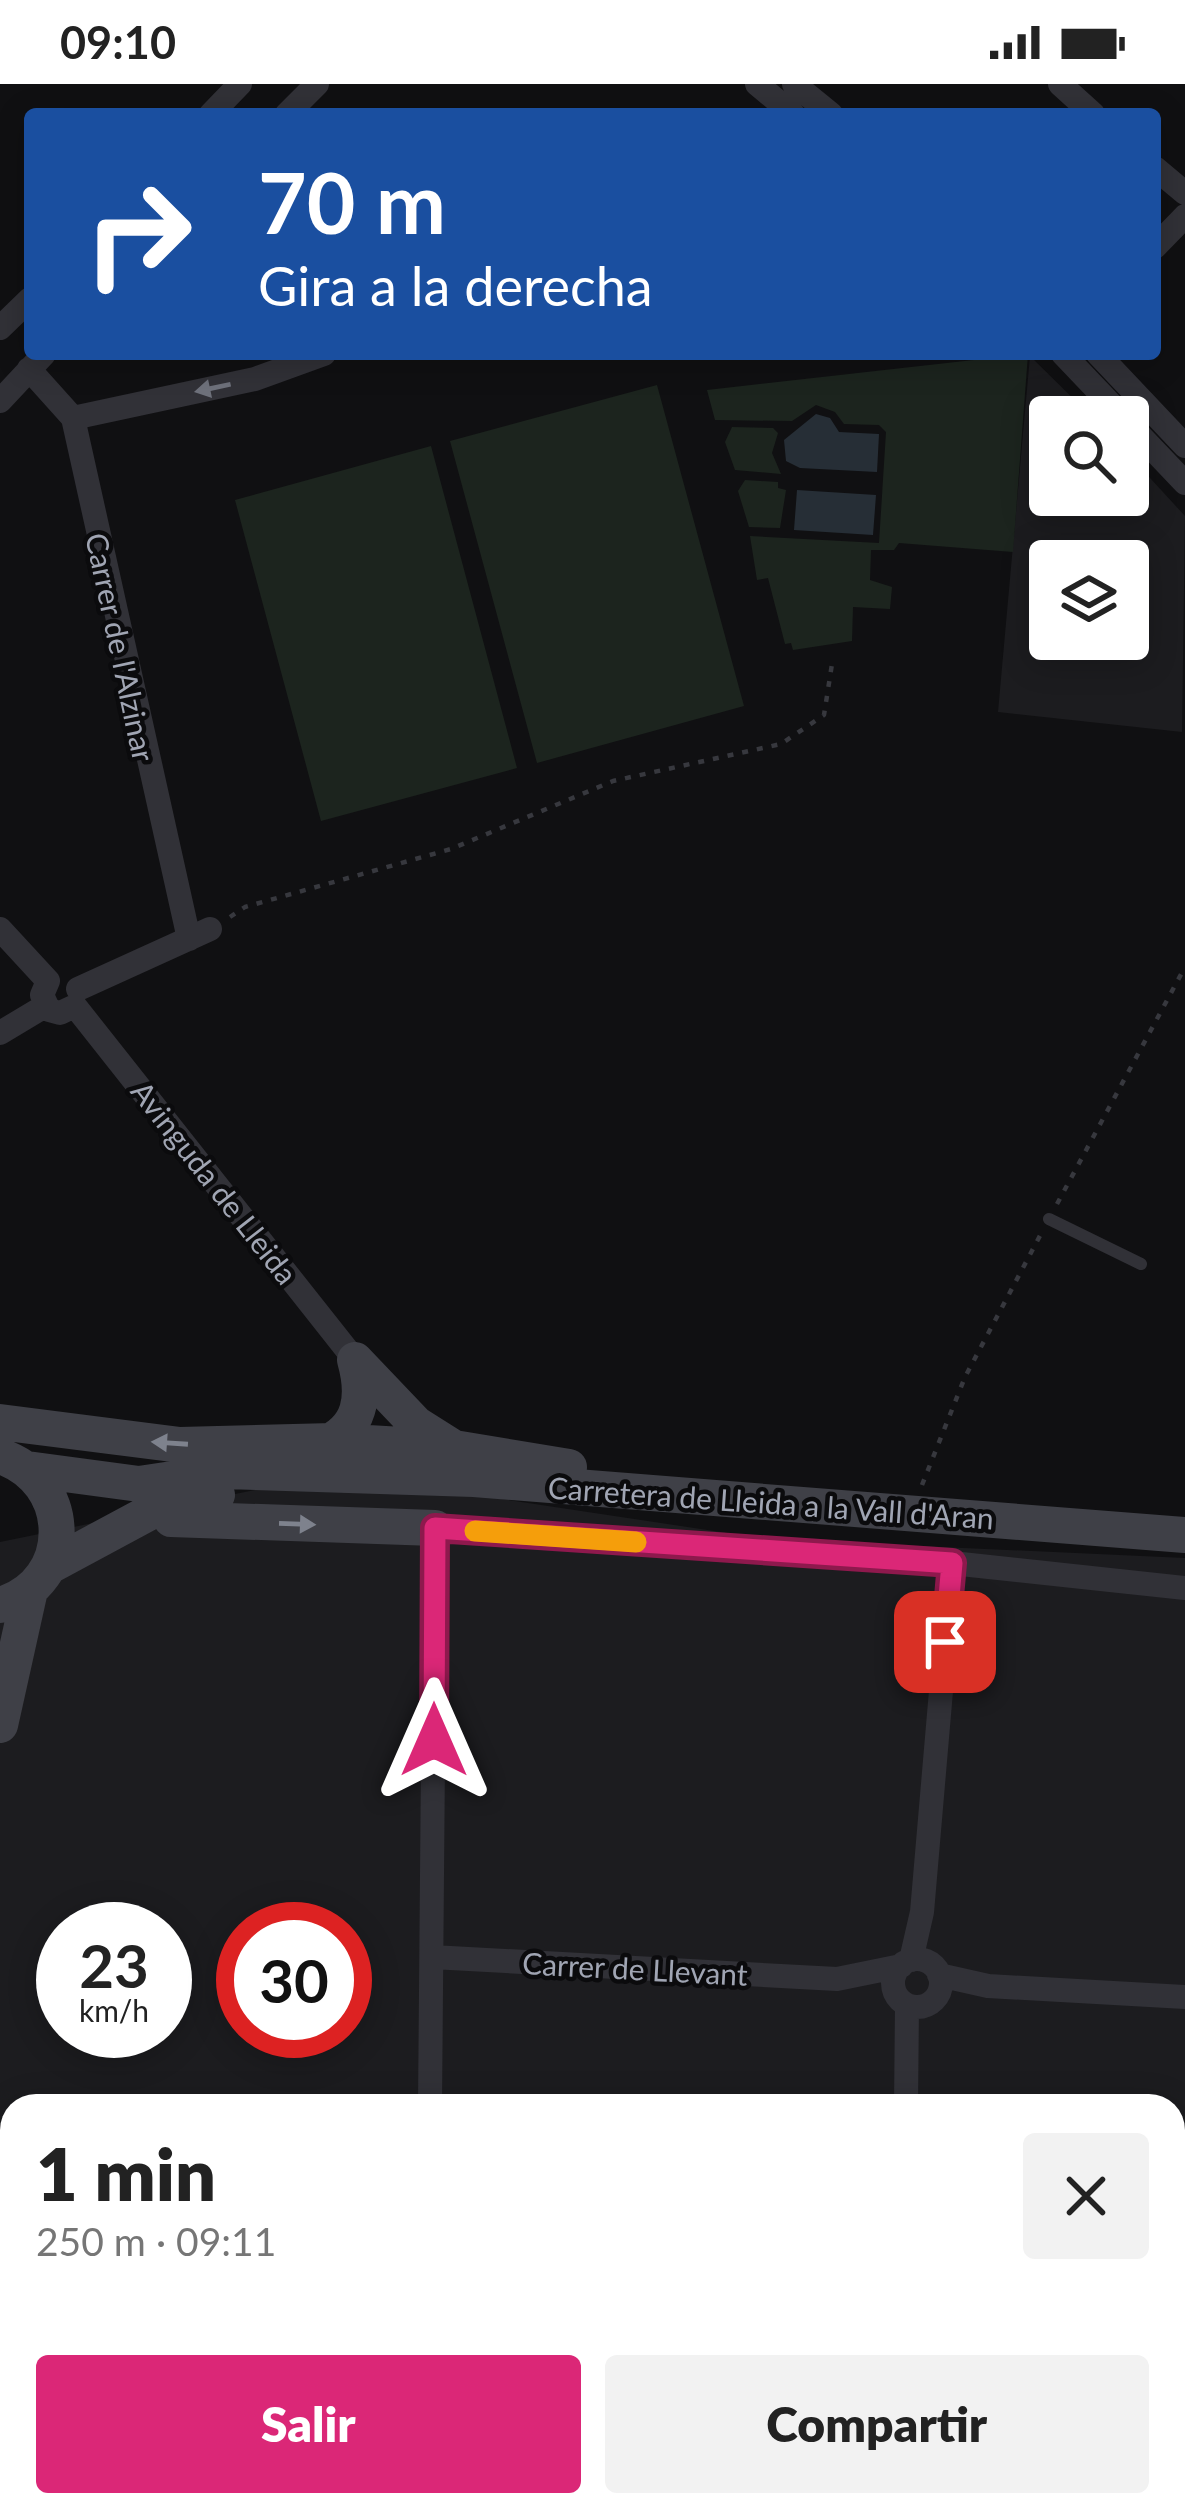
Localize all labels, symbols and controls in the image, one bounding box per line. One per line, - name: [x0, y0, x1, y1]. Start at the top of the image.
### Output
- text: 09:10: [60, 15, 176, 69]
- text: 70 m: [258, 151, 446, 252]
- icon: right: [60, 156, 216, 312]
- text: Gira a la derecha: [258, 253, 653, 318]
- one-way arrow: [193, 379, 231, 398]
- map controls: [1029, 396, 1149, 660]
- button: search: [1029, 396, 1149, 516]
- street label: Carrer de l'Alzinar: [79, 530, 163, 765]
- button: layers: [1029, 540, 1149, 660]
- street label: Avinguda de Lleida: [125, 1073, 305, 1291]
- one-way arrow: [151, 1434, 188, 1453]
- street label: Carretera de Lleida a la Vall d'Aran: [547, 1468, 995, 1536]
- one-way arrow: [279, 1514, 317, 1533]
- pin: [894, 1591, 996, 1693]
- icon: arrive: [912, 1609, 978, 1675]
- position arrow: [371, 1677, 497, 1803]
- speed limit sign: 30: [216, 1902, 372, 2058]
- text: 23: [79, 1929, 149, 2001]
- street label: Carrer de Llevant: [521, 1944, 749, 1992]
- text: km/h: [79, 1992, 149, 2028]
- text: 1 min: [36, 2130, 216, 2216]
- button: close: [1023, 2133, 1149, 2259]
- text: 250 m · 09:11: [36, 2218, 276, 2264]
- button: Salir: [36, 2355, 581, 2493]
- button: Compartir: [605, 2355, 1149, 2493]

